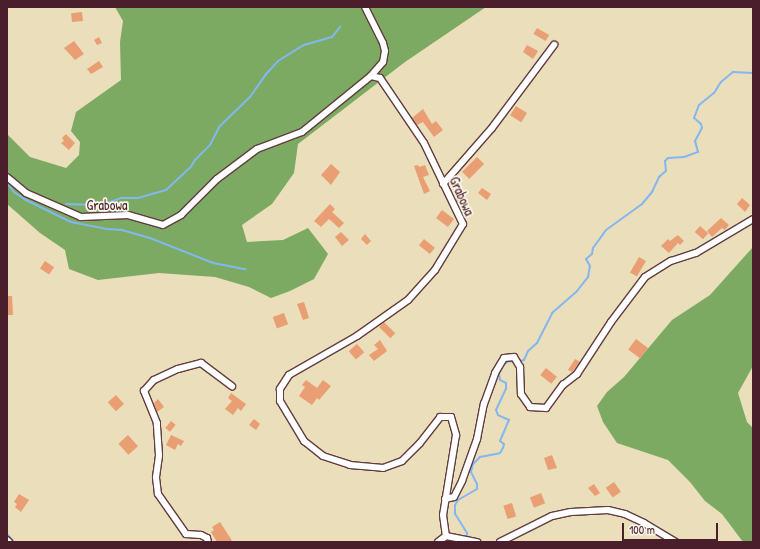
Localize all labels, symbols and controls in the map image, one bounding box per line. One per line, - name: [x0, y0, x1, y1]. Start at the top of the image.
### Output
- street label: Grabowa: [446, 174, 478, 218]
- street label: Grabowa: [87, 197, 127, 213]
- scale bar: [624, 515, 720, 541]
- text: 100 m: [629, 521, 655, 538]

